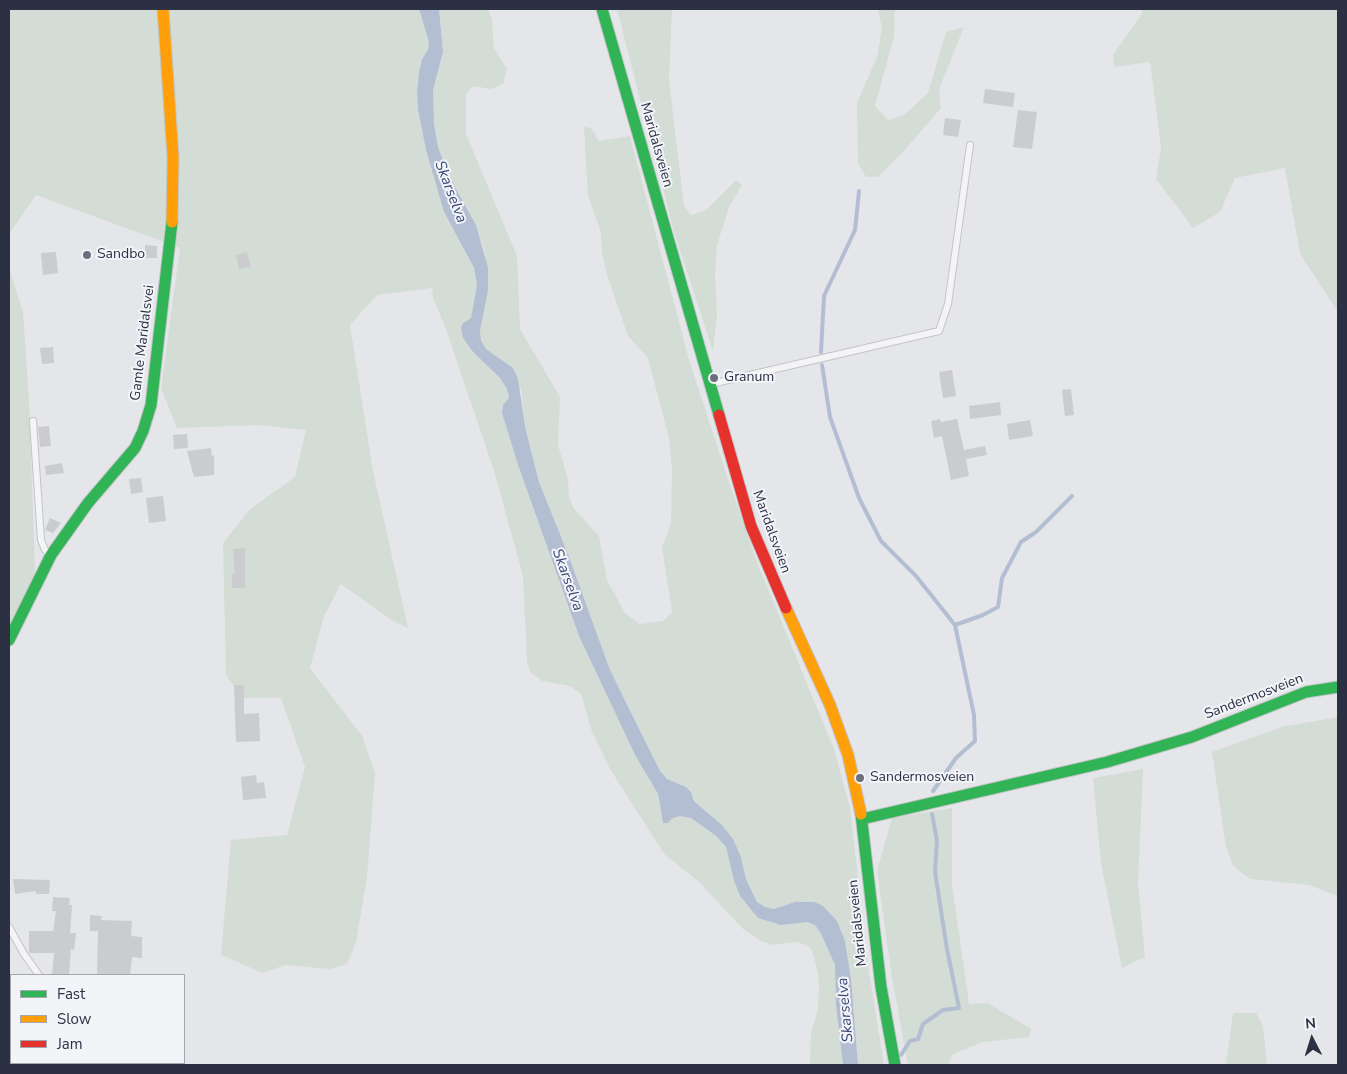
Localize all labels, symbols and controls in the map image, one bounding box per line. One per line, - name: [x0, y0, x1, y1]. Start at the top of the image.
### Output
- street label: Maridalsveien: [636, 101, 676, 189]
- water label: Skarselva: [430, 158, 470, 226]
- place label: Sandbo: [97, 247, 145, 263]
- marker: Sandbo: [81, 249, 93, 261]
- street label: Gamle Maridalsvei: [128, 284, 158, 402]
- place label: Granum: [724, 370, 774, 386]
- marker: Granum: [708, 372, 720, 384]
- street label: Maridalsveien: [748, 488, 794, 576]
- water label: Skarselva: [547, 546, 587, 614]
- street label: Sandermosveien: [1202, 670, 1306, 724]
- place label: Sandermosveien: [870, 770, 974, 786]
- marker: Sandermosveien: [854, 772, 866, 784]
- street label: Maridalsveien: [845, 879, 871, 967]
- legend: [10, 974, 185, 1064]
- water label: Skarselva: [834, 977, 858, 1043]
- text: Fast: [57, 984, 85, 1004]
- text: Slow: [57, 1009, 91, 1029]
- north arrow: [1287, 1014, 1337, 1064]
- text: N: [1305, 1014, 1317, 1033]
- text: Jam: [57, 1034, 83, 1054]

